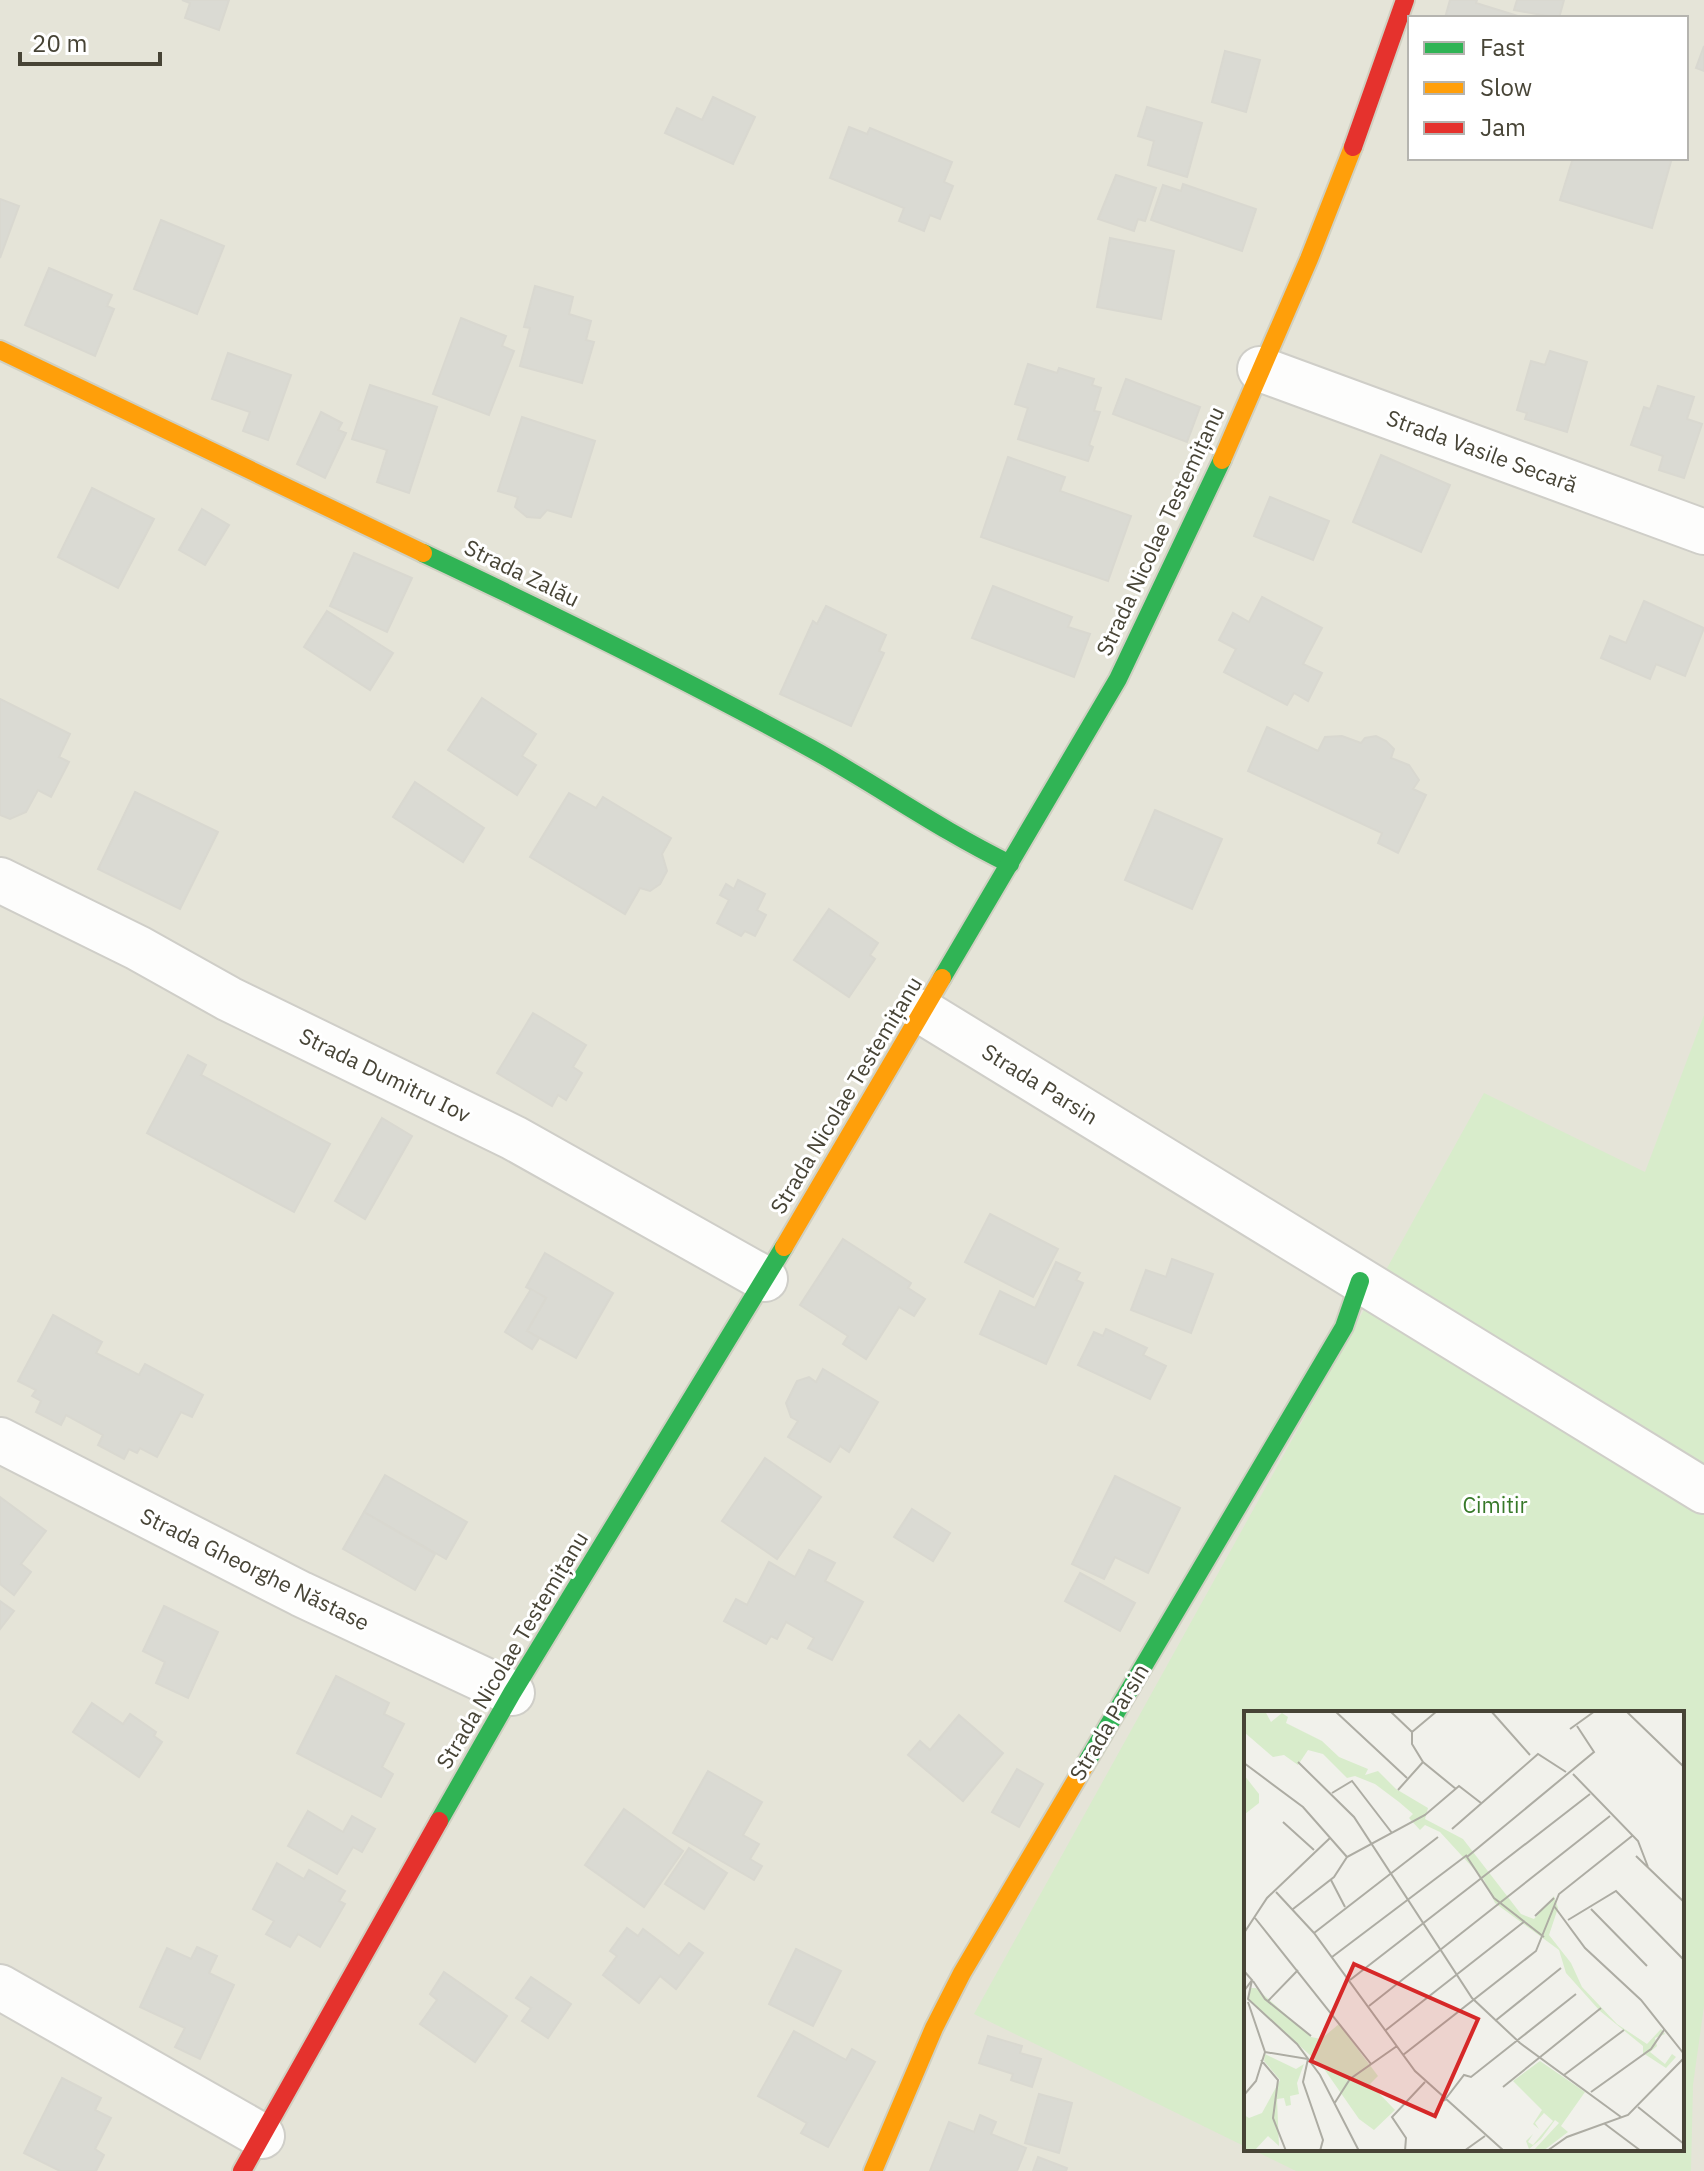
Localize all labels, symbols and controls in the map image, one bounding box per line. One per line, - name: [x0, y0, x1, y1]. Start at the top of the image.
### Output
- scale bar: [20, 16, 160, 66]
- legend: [1408, 16, 1688, 160]
- text: 20 m: [32, 27, 87, 59]
- text: Fast: [1480, 31, 1525, 63]
- text: Slow: [1480, 71, 1532, 103]
- text: Jam: [1480, 111, 1526, 143]
- street label: Strada Nicolae Testemițanu: [1089, 401, 1230, 660]
- street label: Strada Vasile Secară: [1383, 402, 1582, 499]
- street label: Strada Zalău: [460, 532, 585, 613]
- street label: Strada Nicolae Testemițanu: [763, 971, 928, 1219]
- street label: Strada Dumitru Iov: [295, 1021, 476, 1129]
- street label: Strada Parsin: [977, 1036, 1104, 1131]
- park label: Cimitir: [1462, 1490, 1528, 1519]
- street label: Strada Gheorghe Năstase: [136, 1500, 374, 1637]
- street label: Strada Nicolae Testemițanu: [429, 1526, 594, 1774]
- street label: Strada Parsin: [1062, 1658, 1155, 1786]
- inset map: [1244, 1711, 1684, 2151]

